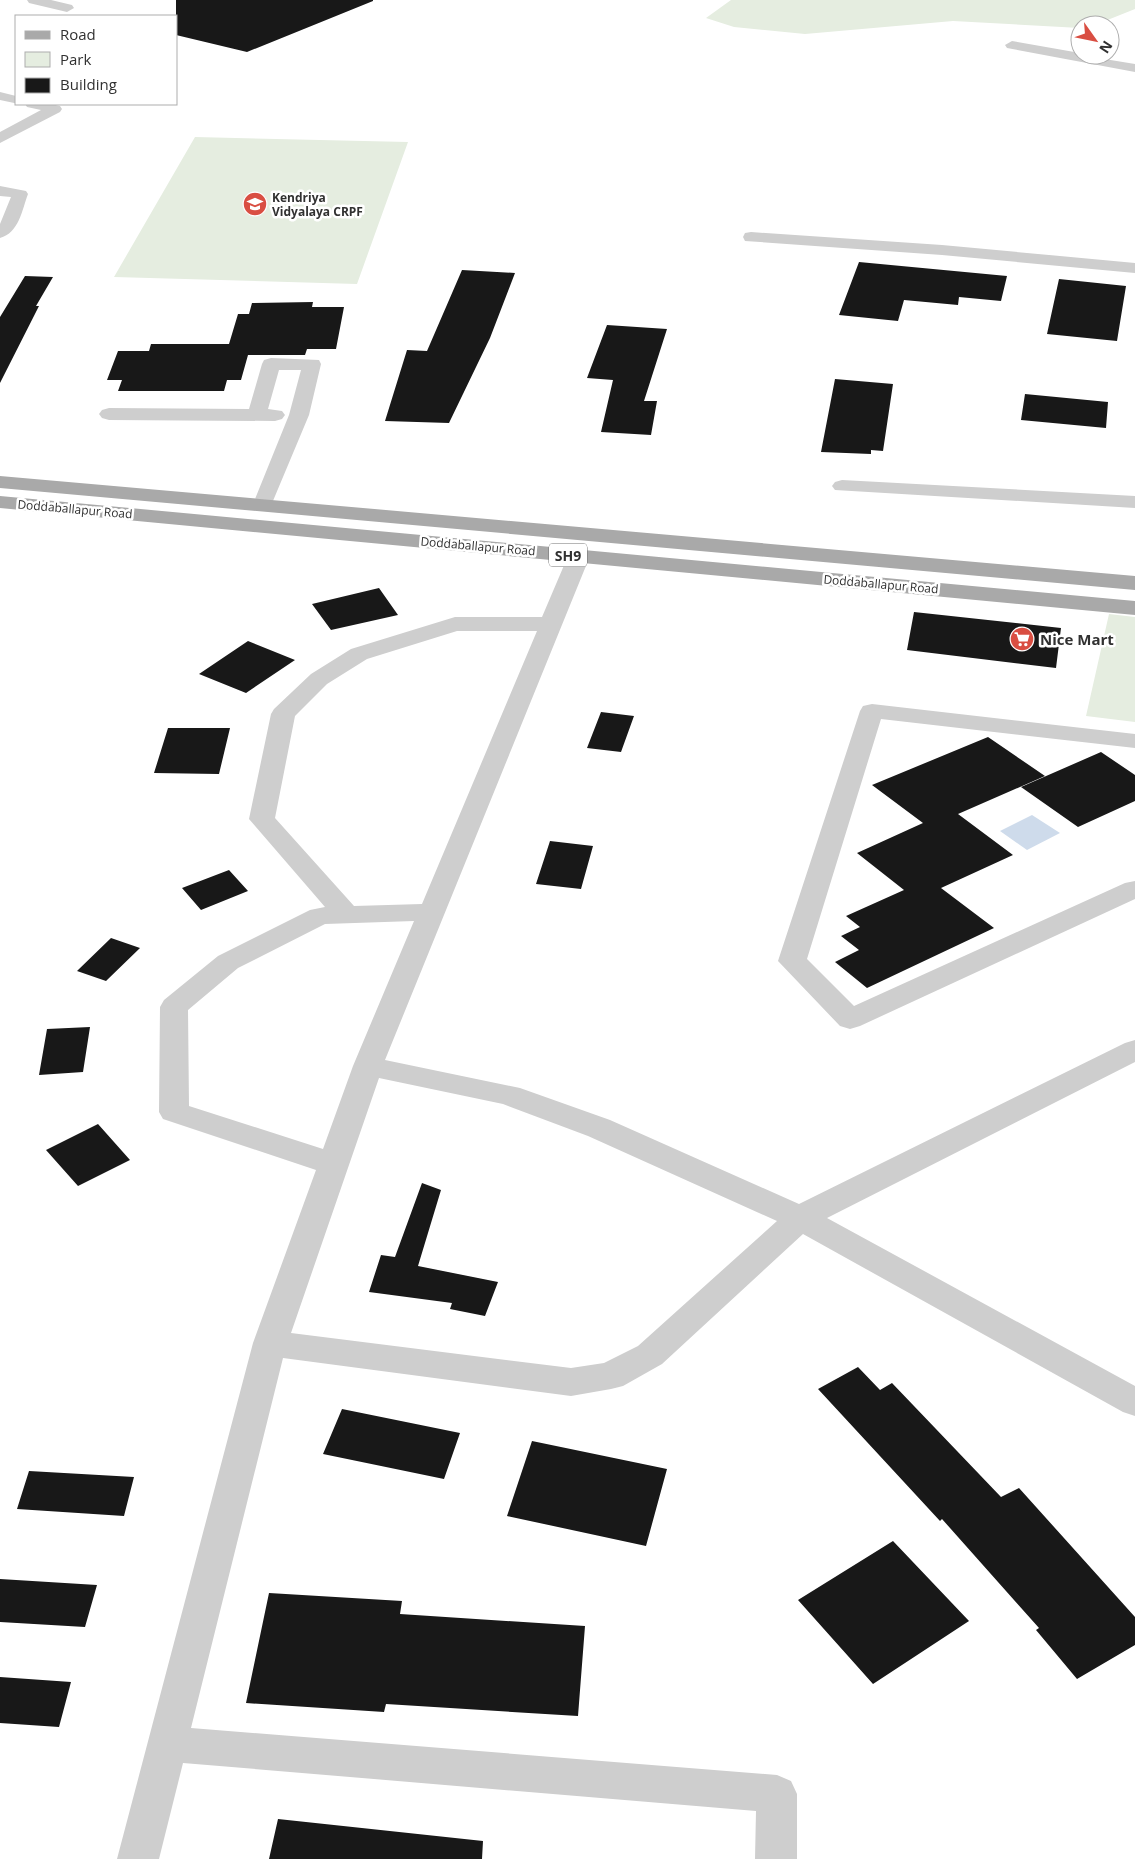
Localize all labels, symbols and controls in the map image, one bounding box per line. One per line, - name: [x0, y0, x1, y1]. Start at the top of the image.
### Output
- legend: [15, 15, 178, 105]
- north arrow: [1070, 15, 1120, 65]
- text: Road: [60, 24, 96, 44]
- text: N: [1095, 37, 1117, 57]
- text: Park: [60, 49, 91, 69]
- text: Building: [60, 74, 117, 94]
- place label: Kendriya Vidyalaya CRPF: [272, 189, 363, 220]
- school or university icon: Kendriya Vidyalaya CRPF: [242, 191, 268, 217]
- street label: Doddaballapur Road: [17, 496, 133, 522]
- street label: Doddaballapur Road: [420, 533, 536, 559]
- road number: SH9: [549, 544, 587, 566]
- street label: Doddaballapur Road: [823, 571, 939, 597]
- supermarket icon: Nice Mart: [1009, 626, 1035, 652]
- place label: Nice Mart: [1040, 629, 1114, 649]

